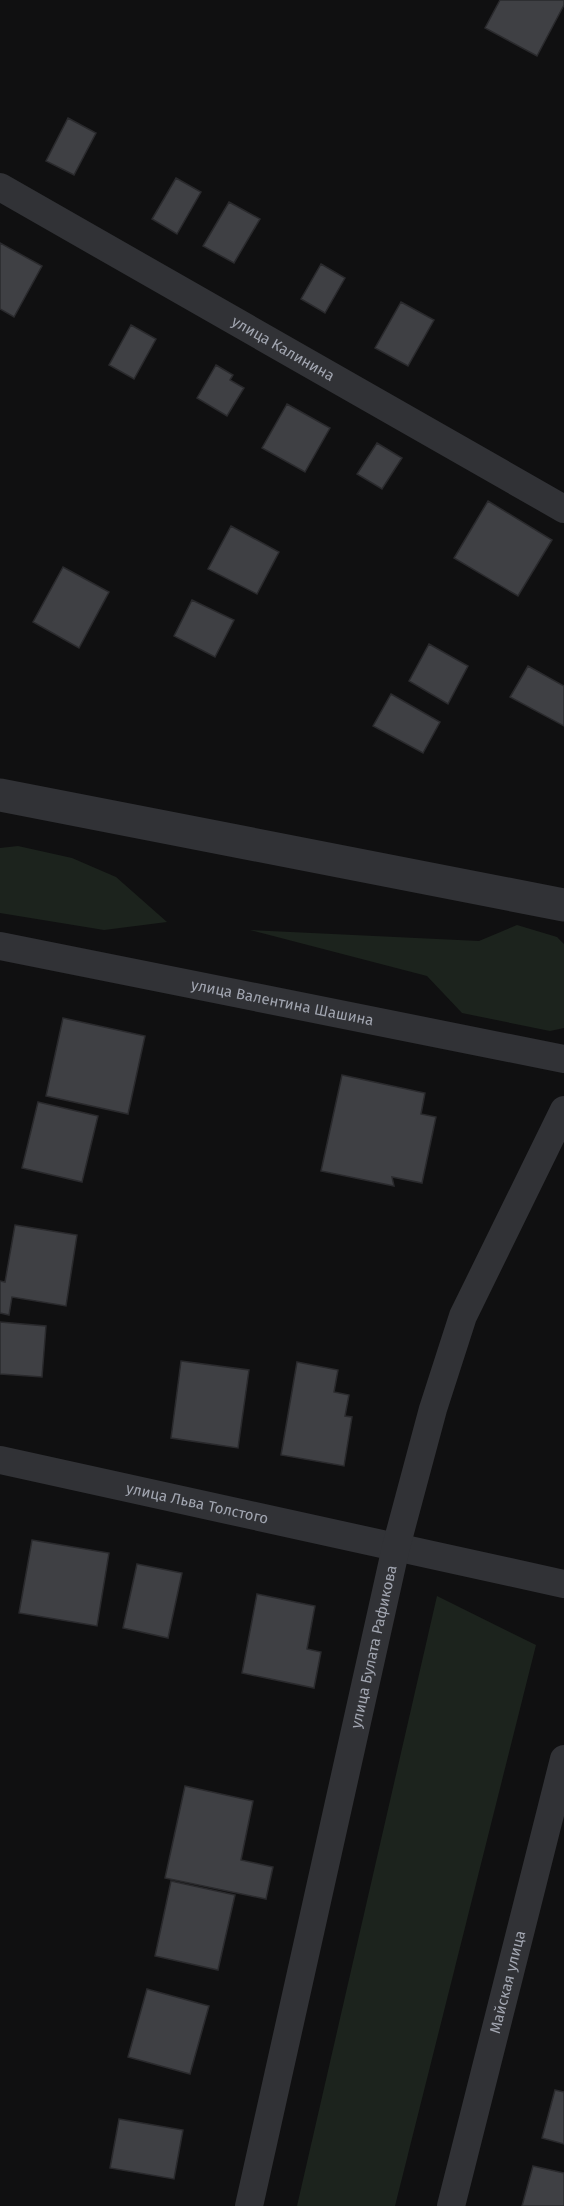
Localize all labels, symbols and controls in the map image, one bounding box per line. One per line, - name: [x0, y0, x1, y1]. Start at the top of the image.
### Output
- street label: улица Калинина: [229, 312, 338, 385]
- street label: улица Валентина Шашина: [190, 976, 375, 1030]
- street label: улица Льва Толстого: [124, 1479, 270, 1528]
- street label: улица Булата Рафикова: [347, 1563, 401, 1730]
- street label: Майская улица: [486, 1929, 529, 2036]

